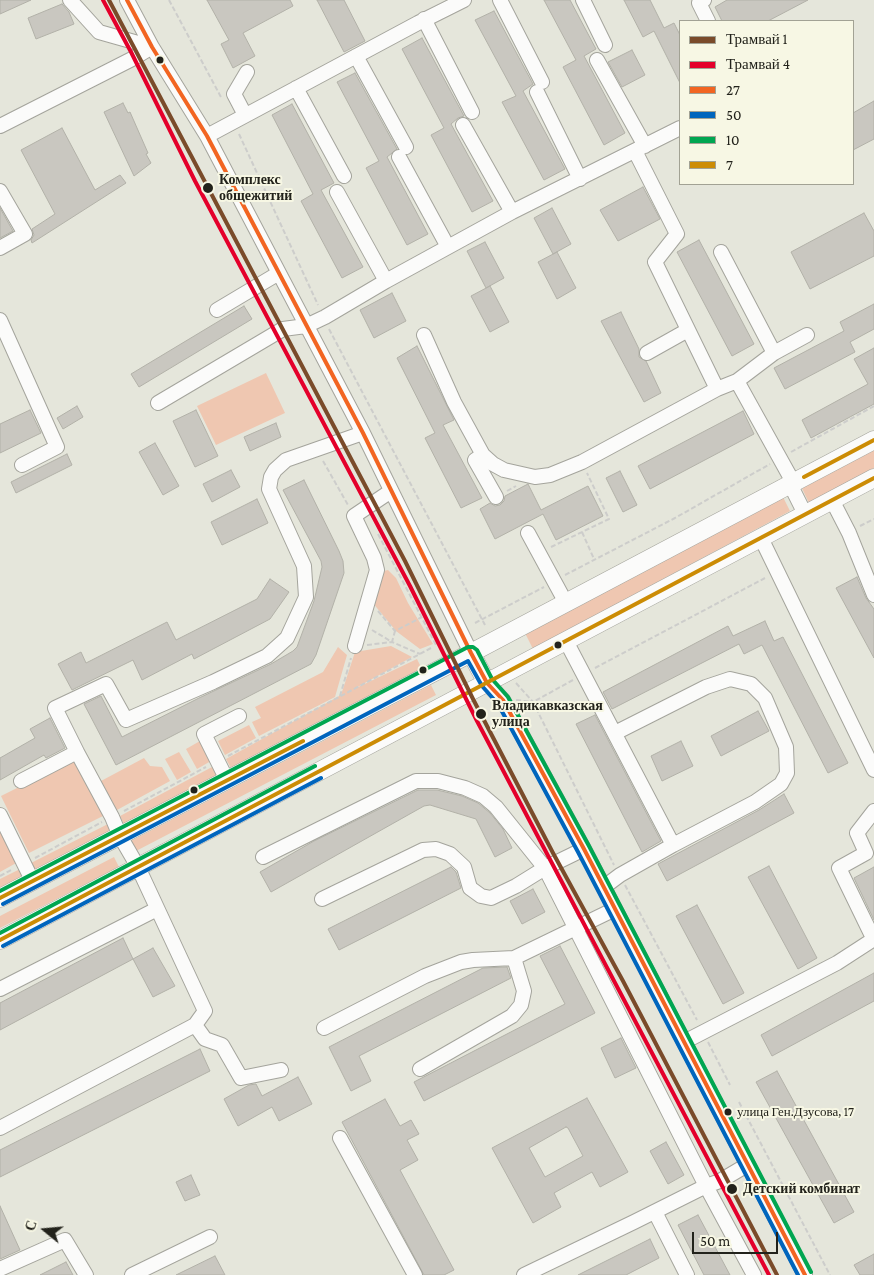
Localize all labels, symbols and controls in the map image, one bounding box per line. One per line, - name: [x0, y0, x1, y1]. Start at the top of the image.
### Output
- legend: [679, 20, 854, 185]
- text: Трамвай 1: [726, 31, 788, 47]
- unlabelled marker: [155, 55, 165, 65]
- text: Трамвай 4: [726, 56, 790, 72]
- text: 27: [726, 82, 740, 98]
- text: 50: [726, 107, 742, 123]
- text: 10: [726, 132, 739, 148]
- text: 7: [726, 157, 733, 173]
- place label: Комплекс общежитий: [219, 172, 292, 204]
- marker: Комплекс общежитий: [201, 181, 215, 195]
- unlabelled marker: [553, 640, 563, 650]
- unlabelled marker: [418, 665, 428, 675]
- place label: Владикавказская улица: [492, 698, 603, 730]
- marker: Владикавказская улица: [474, 707, 488, 721]
- unlabelled marker: [189, 785, 199, 795]
- place label: улица Ген.Дзусова, 17: [737, 1104, 854, 1120]
- marker: улица Ген.Дзусова, 17: [723, 1107, 733, 1117]
- place label: Детский комбинат: [743, 1181, 860, 1197]
- marker: Детский комбинат: [725, 1182, 739, 1196]
- north arrow: [20, 1205, 70, 1255]
- text: С: [22, 1218, 40, 1233]
- scale bar: [694, 1222, 780, 1254]
- text: 50 m: [700, 1233, 730, 1249]

